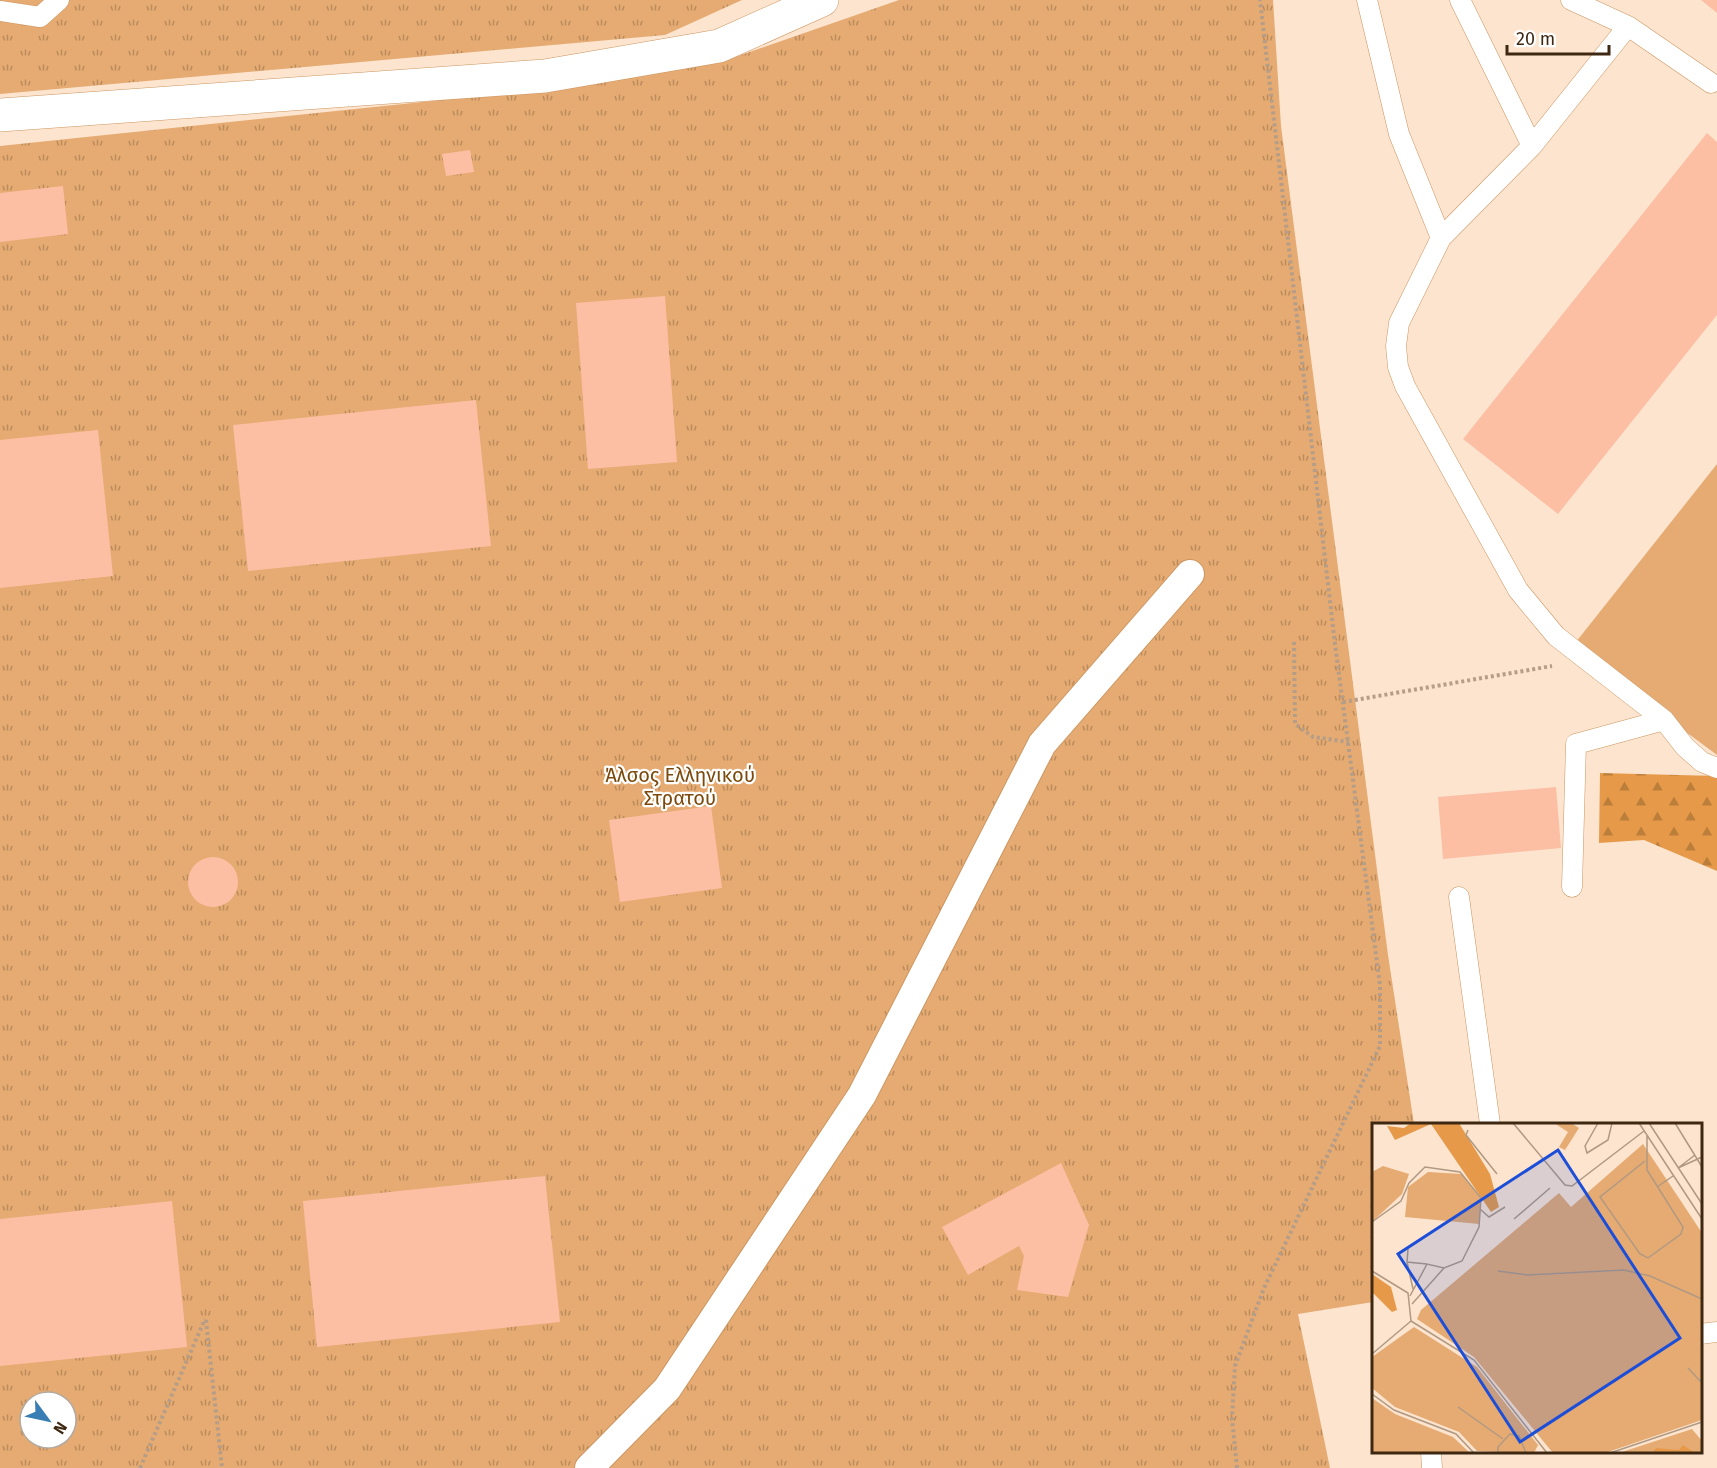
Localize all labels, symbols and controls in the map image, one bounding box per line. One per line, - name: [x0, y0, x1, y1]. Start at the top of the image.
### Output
- scale bar: [1507, 18, 1609, 56]
- text: 20 m: [1516, 28, 1555, 50]
- park label: Άλσος Ελληνικού Στρατού: [605, 763, 755, 810]
- inset map: [1372, 1123, 1702, 1453]
- north arrow: [18, 1390, 78, 1450]
- text: N: [49, 1418, 71, 1438]

